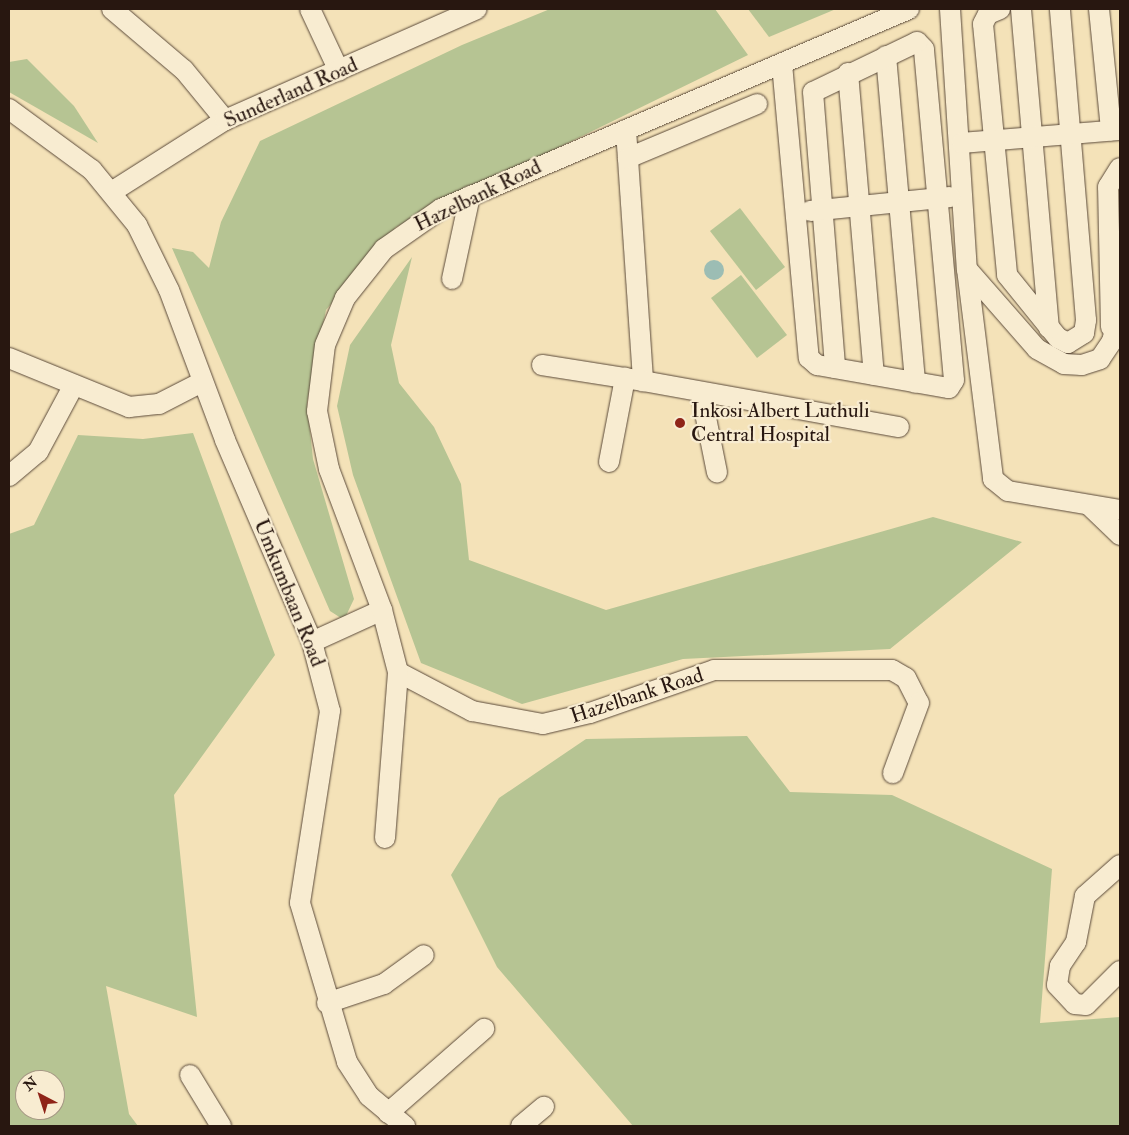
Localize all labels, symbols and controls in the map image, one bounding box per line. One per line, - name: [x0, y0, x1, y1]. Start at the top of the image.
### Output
- street label: Sunderland Road: [220, 52, 362, 134]
- street label: Hazelbank Road: [410, 154, 546, 238]
- place label: Inkosi Albert Luthuli Central Hospital: [691, 398, 870, 448]
- marker: Inkosi Albert Luthuli Central Hospital: [673, 416, 687, 430]
- street label: Umkumbaan Road: [248, 515, 330, 671]
- street label: Hazelbank Road: [567, 663, 707, 729]
- north arrow: [15, 1070, 65, 1120]
- text: N: [20, 1073, 41, 1094]

